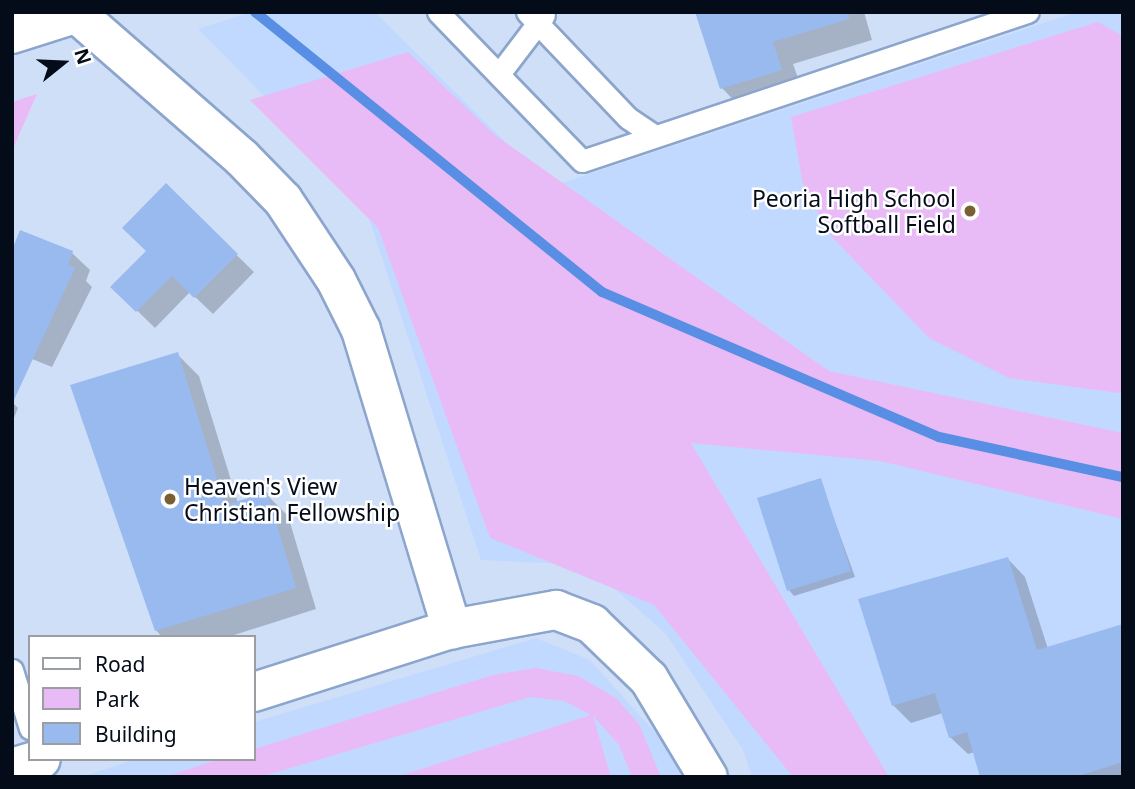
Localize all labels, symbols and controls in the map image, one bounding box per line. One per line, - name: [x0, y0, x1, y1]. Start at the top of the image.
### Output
- north arrow: [28, 28, 98, 98]
- text: N: [68, 45, 98, 68]
- place label: Peoria High School Softball Field: [752, 184, 956, 238]
- marker: Peoria High School Softball Field: [962, 203, 978, 219]
- place label: Heaven's View Christian Fellowship: [184, 472, 400, 526]
- marker: Heaven's View Christian Fellowship: [162, 491, 178, 507]
- legend: [28, 635, 256, 761]
- text: Road: [95, 650, 145, 678]
- text: Park: [95, 685, 139, 713]
- text: Building: [95, 720, 177, 748]

